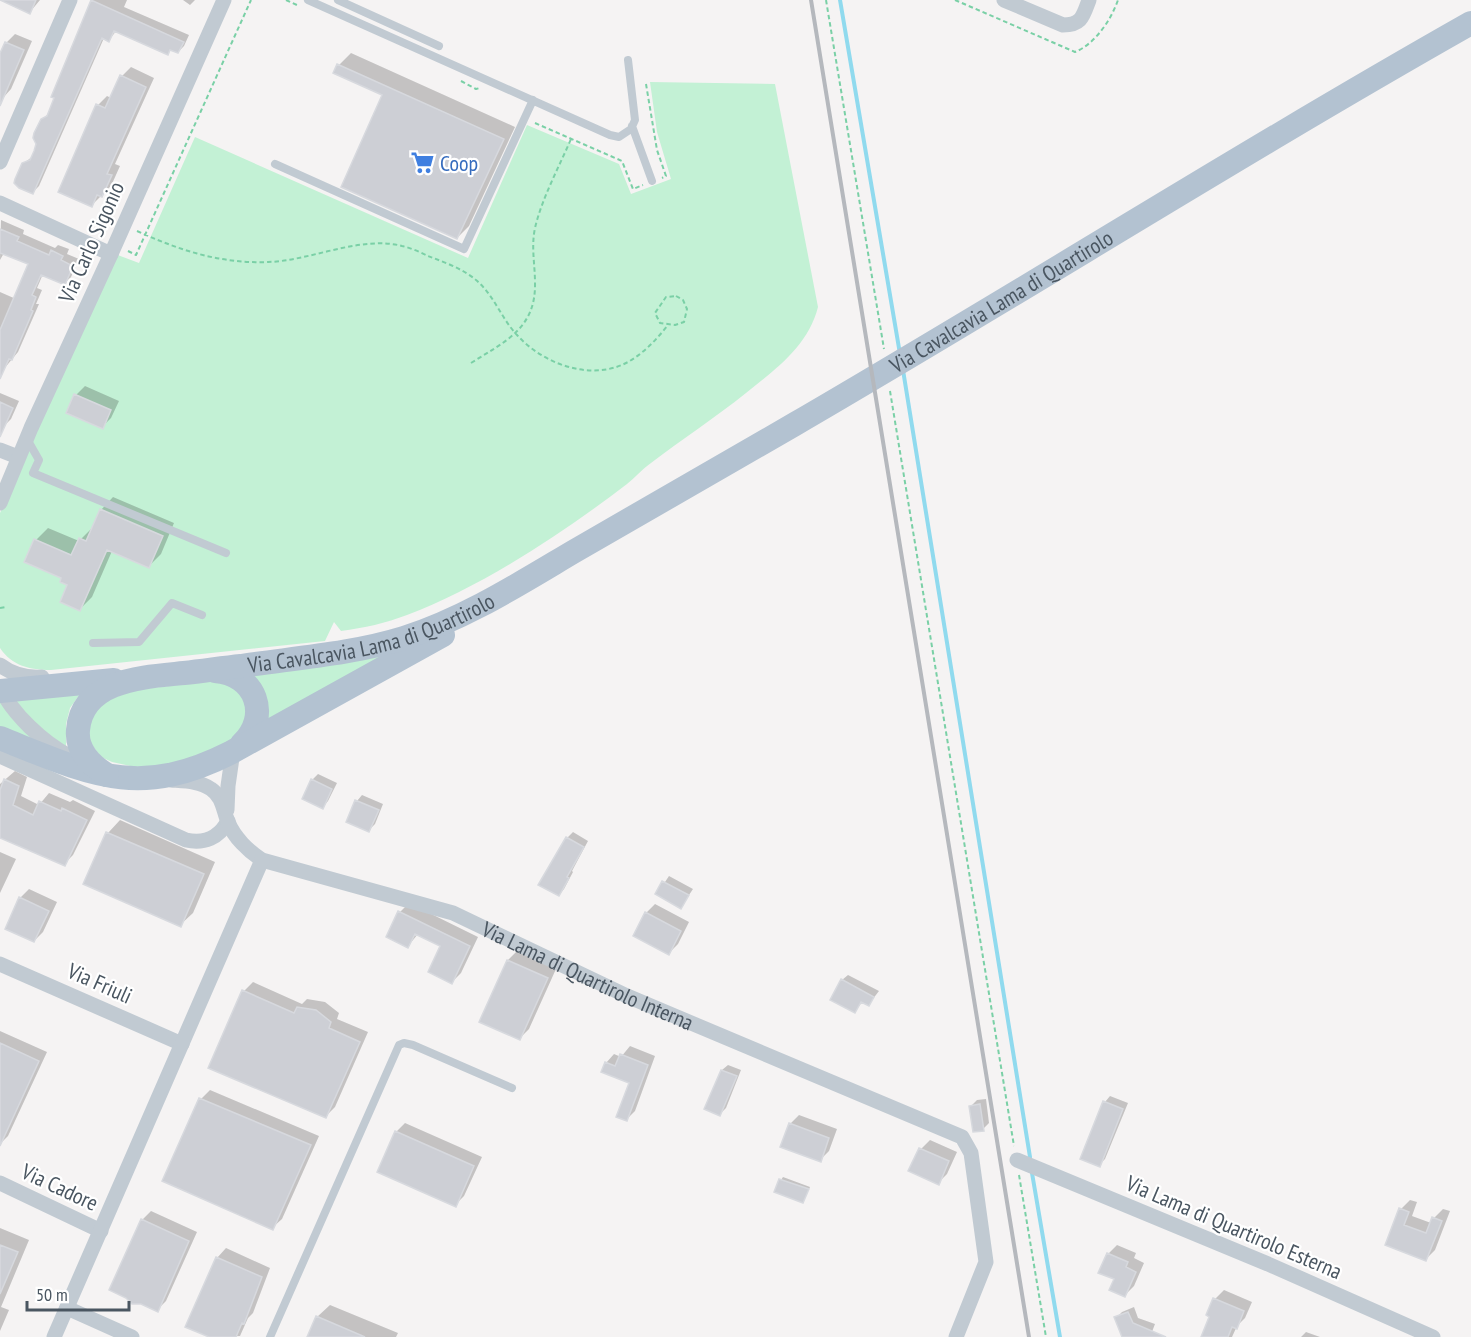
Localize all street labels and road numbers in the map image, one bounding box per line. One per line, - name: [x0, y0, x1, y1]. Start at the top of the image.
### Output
- street label: Via Carlo Sigonio: [51, 177, 130, 308]
- street label: Via Cavalcavia Lama di Quartirolo: [884, 224, 1118, 380]
- street label: Via Cavalcavia Lama di Quartirolo: [245, 587, 499, 679]
- street label: Via Lama di Quartirolo Interna: [477, 914, 698, 1036]
- street label: Via Friuli: [62, 956, 137, 1010]
- street label: Via Cadore: [16, 1157, 103, 1217]
- street label: Via Lama di Quartirolo Esterna: [1121, 1168, 1346, 1285]

